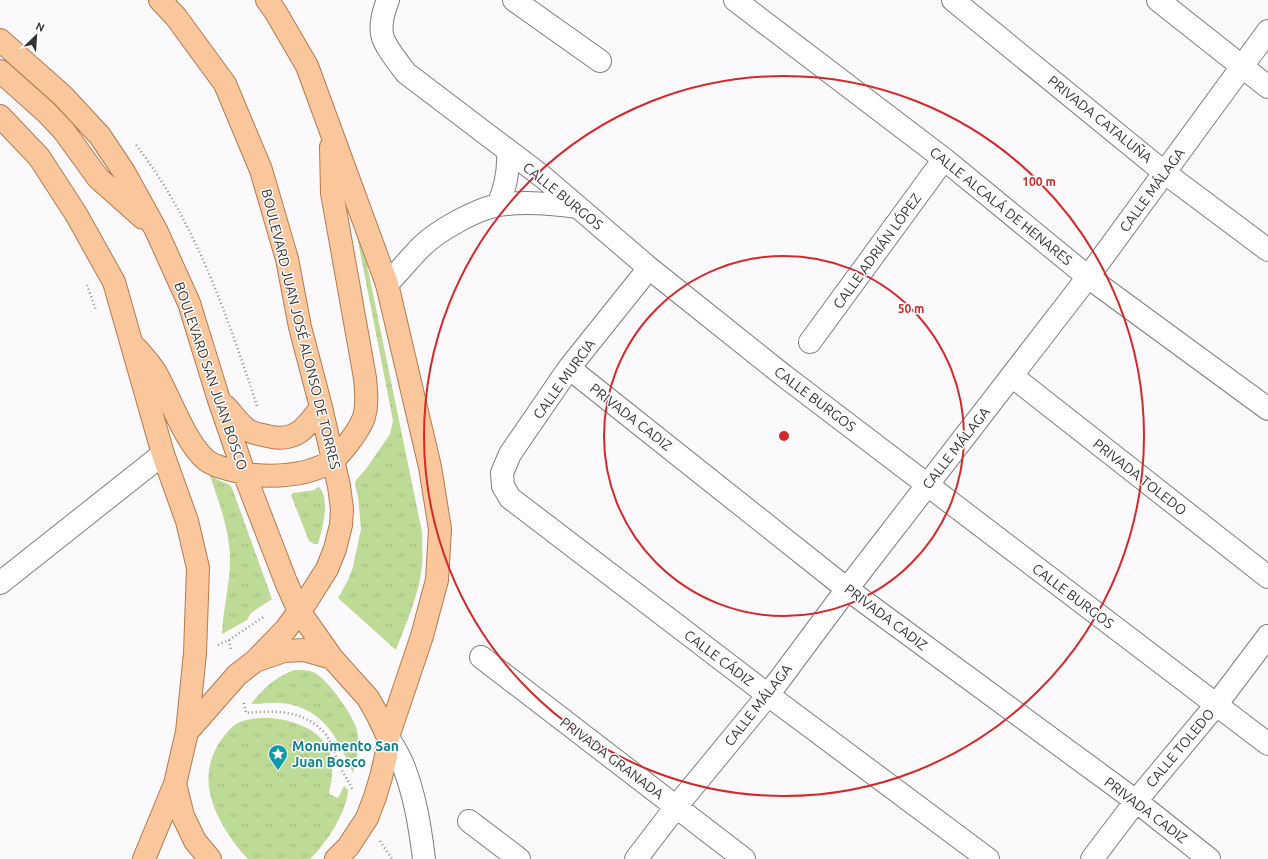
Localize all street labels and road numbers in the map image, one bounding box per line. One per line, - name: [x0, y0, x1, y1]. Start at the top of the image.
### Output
- street label: PRIVADA CATALUÑA: [1045, 71, 1156, 166]
- street label: CALLE ALCALÁ DE HENARES: [927, 143, 1076, 268]
- street label: CALLE MÁLAGA: [1115, 144, 1188, 235]
- street label: CALLE BURGOS: [520, 159, 606, 233]
- street label: BOULEVARD JUAN JOSÉ ALONSO DE TORRES: [258, 187, 345, 471]
- street label: CALLE ADRIÁN LÓPEZ: [829, 190, 924, 312]
- street label: BOULEVARD SAN JUAN BOSCO: [171, 280, 251, 472]
- street label: CALLE MURCIA: [530, 336, 598, 422]
- street label: CALLE BURGOS: [771, 363, 859, 435]
- street label: PRIVADA CADIZ: [587, 380, 675, 454]
- street label: CALLE MÁLAGA: [918, 403, 993, 492]
- street label: PRIVADA TOLEDO: [1090, 436, 1190, 519]
- street label: CALLE BURGOS: [1029, 560, 1117, 632]
- street label: PRIVADA CADIZ: [841, 581, 931, 653]
- street label: CALLE CÁDIZ: [681, 626, 758, 689]
- street label: CALLE MÁLAGA: [720, 660, 795, 749]
- street label: CALLE TOLEDO: [1143, 705, 1218, 790]
- street label: PRIVADA GRANADA: [557, 714, 667, 802]
- street label: PRIVADA CADIZ: [1101, 774, 1191, 846]

